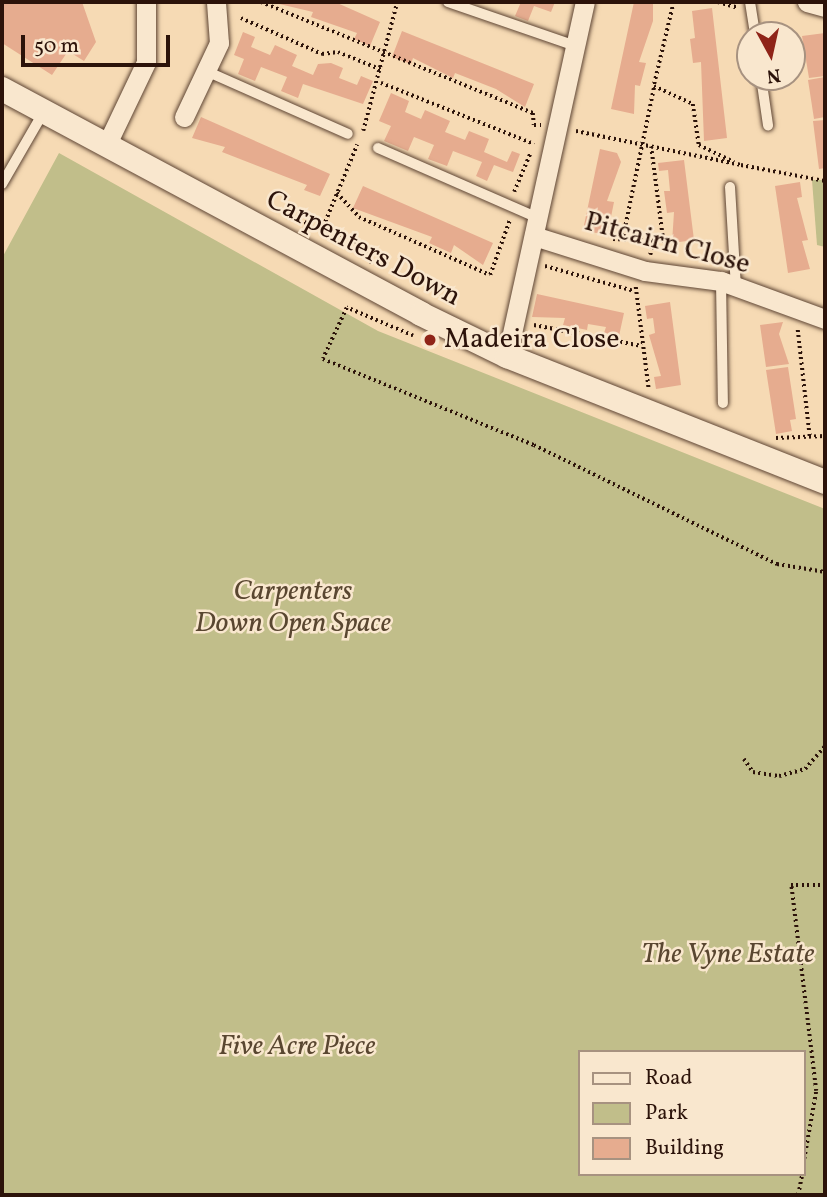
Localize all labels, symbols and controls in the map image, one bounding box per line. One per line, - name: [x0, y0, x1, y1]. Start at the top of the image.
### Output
- scale bar: [24, 21, 173, 65]
- north arrow: [736, 21, 806, 91]
- text: 50 m: [34, 32, 79, 61]
- text: N: [765, 61, 782, 89]
- street label: Carpenters Down: [260, 184, 466, 314]
- street label: Pitcairn Close: [581, 206, 753, 282]
- place label: Madeira Close: [444, 323, 620, 357]
- marker: Madeira Close: [422, 332, 438, 348]
- park label: Carpenters Down Open Space: [195, 575, 391, 641]
- park label: The Vyne Estate: [641, 938, 815, 972]
- park label: Five Acre Piece: [219, 1030, 375, 1064]
- legend: [578, 1050, 806, 1176]
- text: Road: [645, 1064, 692, 1093]
- text: Park: [645, 1099, 688, 1128]
- text: Building: [645, 1134, 724, 1163]

